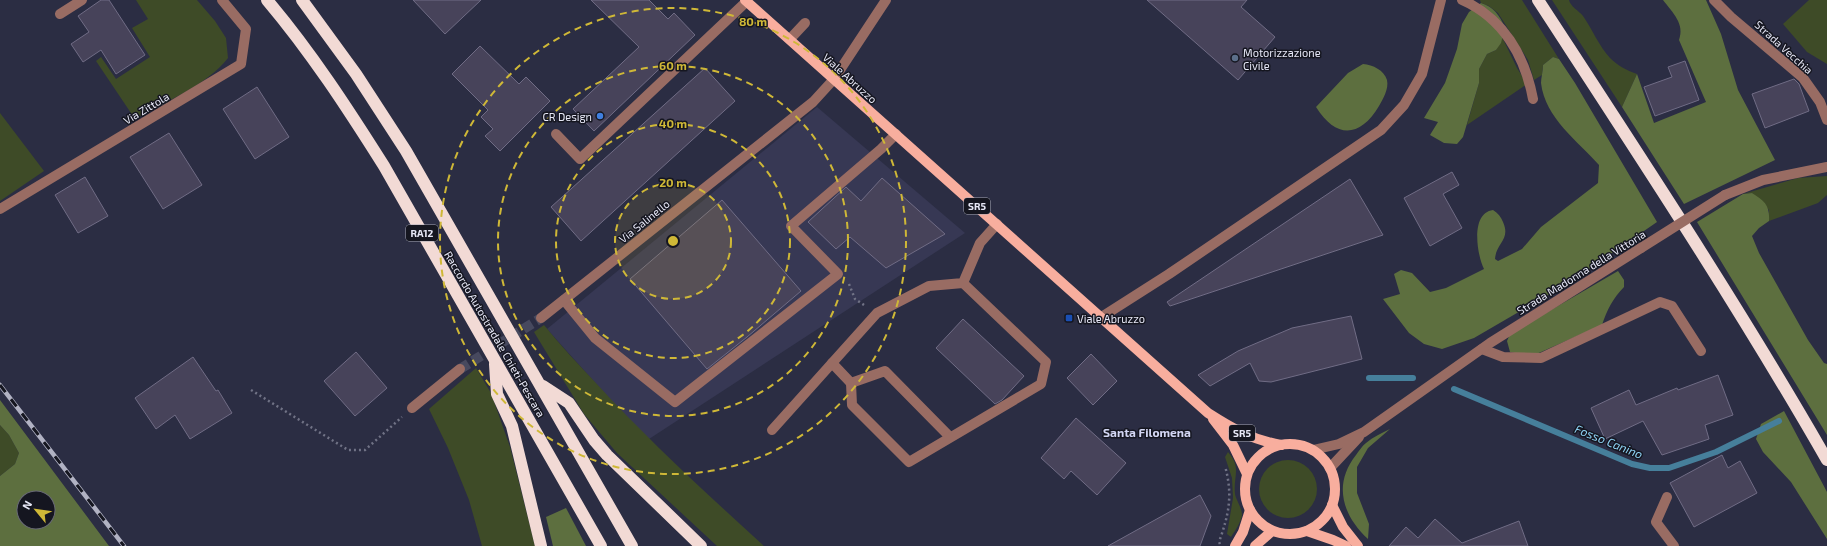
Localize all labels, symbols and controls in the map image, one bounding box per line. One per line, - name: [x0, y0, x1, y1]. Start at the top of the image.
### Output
- text: 80 m: [739, 14, 767, 28]
- street label: Strada Vecchia: [1752, 18, 1816, 76]
- place label: Motorizzazione Civile: [1243, 46, 1321, 72]
- street label: Viale Abruzzo: [820, 50, 880, 106]
- marker: Motorizzazione Civile: [1230, 53, 1240, 63]
- text: 60 m: [659, 58, 687, 72]
- street label: Via Zittola: [121, 89, 171, 127]
- place label: CR Design: [542, 110, 592, 123]
- marker: CR Design: [595, 111, 605, 121]
- text: 40 m: [659, 116, 687, 130]
- text: 20 m: [659, 175, 687, 189]
- street label: Via Salinello: [616, 197, 672, 245]
- road number: SR5: [964, 198, 990, 214]
- road number: RA12: [406, 225, 438, 241]
- street label: Strada Madonna della Vittoria: [1514, 227, 1648, 317]
- centre of rings: [666, 234, 680, 248]
- street label: Raccordo Autostradale Chieti-Pescara: [442, 249, 548, 419]
- place label: Viale Abruzzo: [1077, 312, 1145, 325]
- marker: Viale Abruzzo: [1064, 313, 1074, 323]
- water label: Fosso Canino: [1573, 421, 1645, 461]
- district label: Santa Filomena: [1103, 425, 1191, 439]
- road number: SR5: [1229, 425, 1255, 441]
- north arrow: [16, 490, 56, 530]
- text: N: [19, 498, 34, 512]

